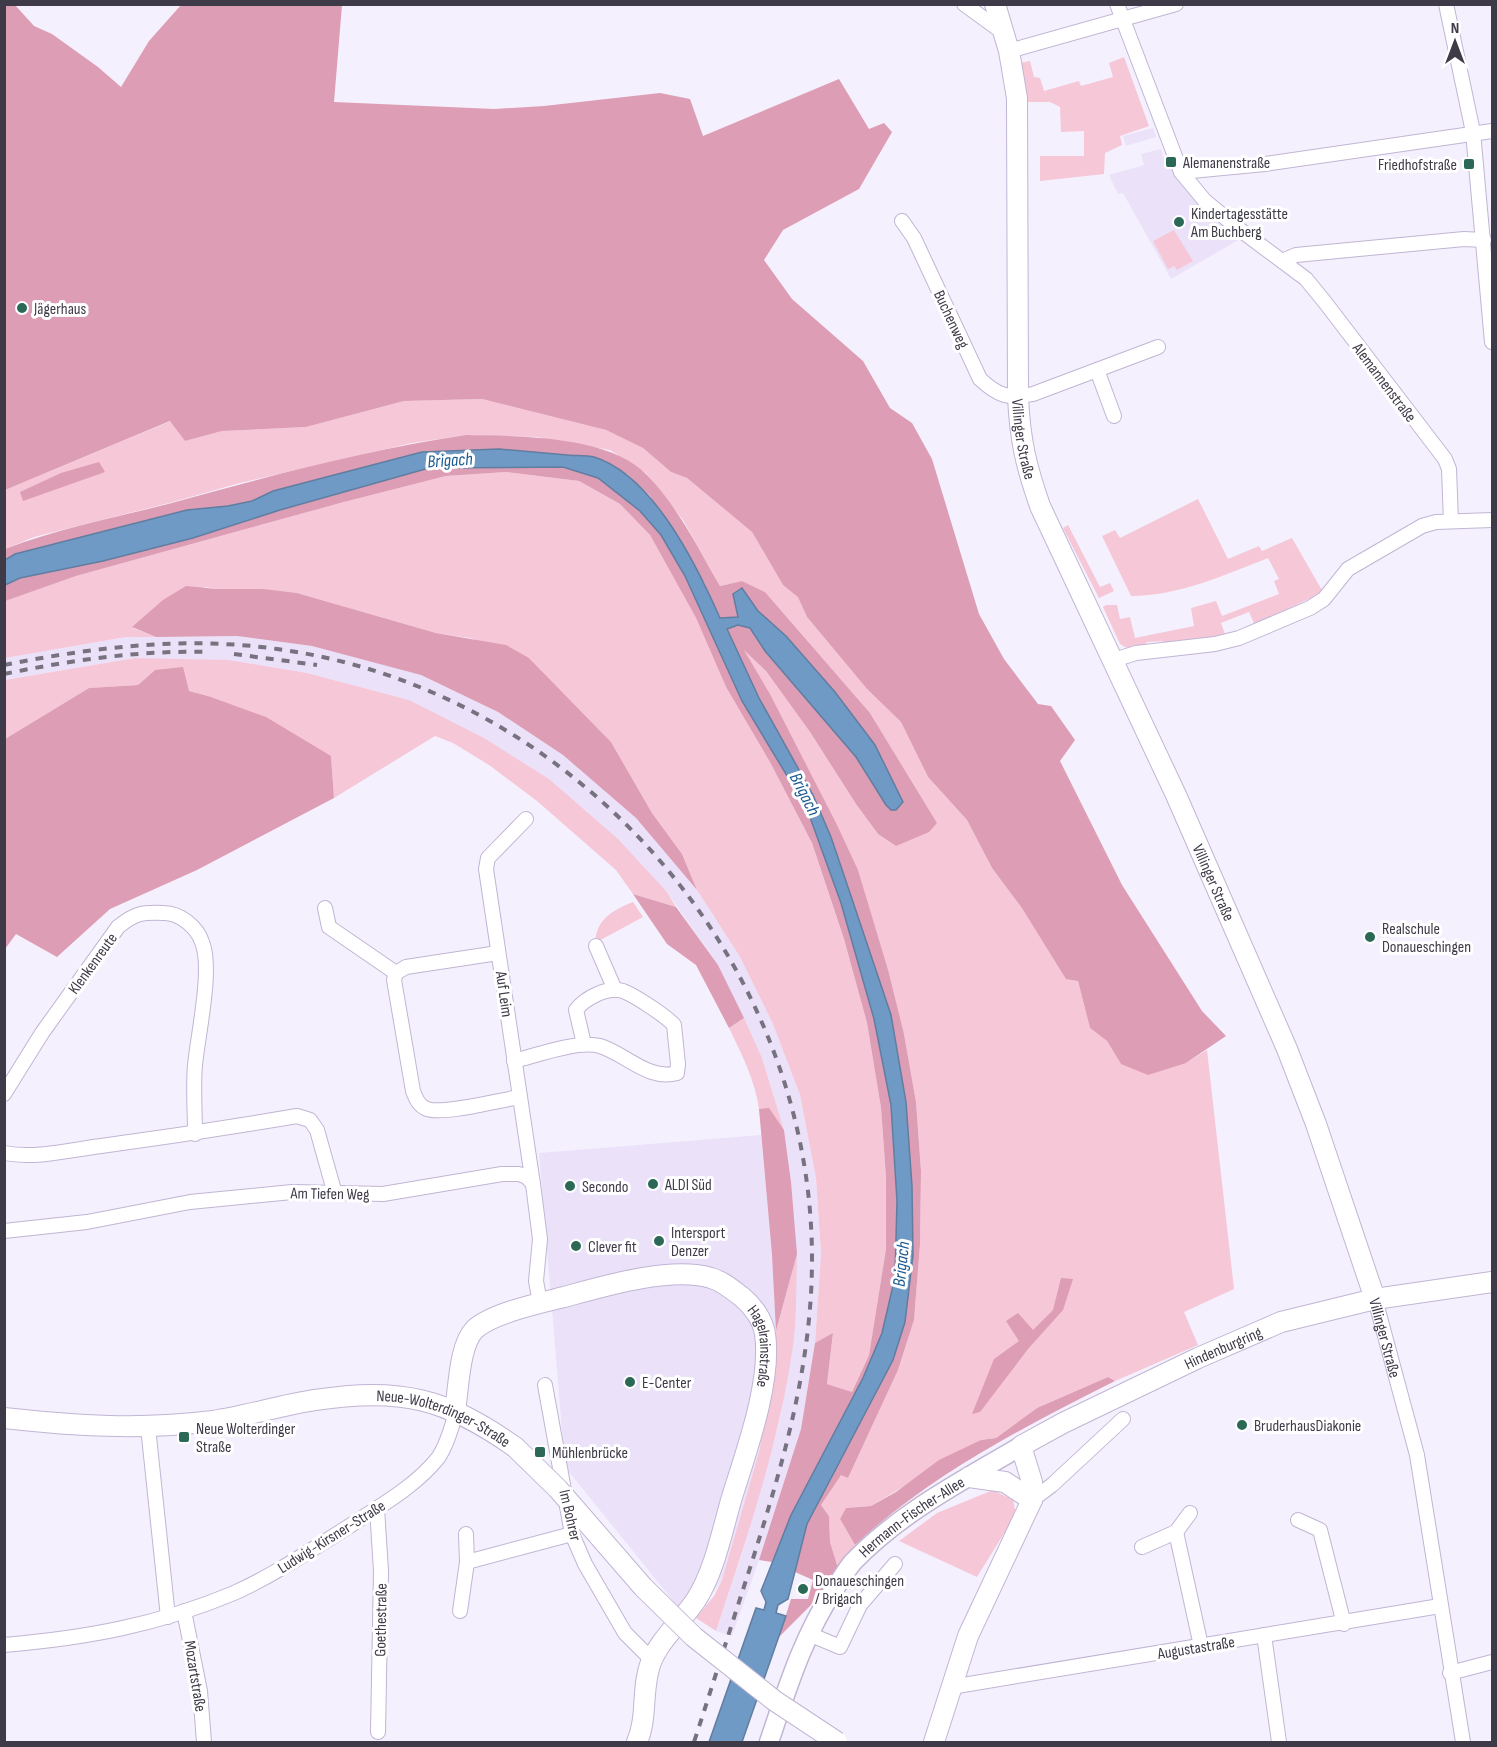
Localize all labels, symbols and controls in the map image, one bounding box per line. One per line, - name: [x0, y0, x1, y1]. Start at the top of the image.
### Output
- north arrow: [1425, 12, 1485, 72]
- text: N: [1451, 19, 1459, 38]
- place label: Alemanenstraße: [1182, 154, 1270, 173]
- marker: Alemanenstraße: [1164, 155, 1178, 169]
- place label: Friedhofstraße: [1378, 156, 1457, 175]
- marker: Friedhofstraße: [1462, 157, 1476, 171]
- place label: Kindertagesstätte Am Buchberg: [1190, 205, 1288, 242]
- marker: Kindertagesstätte Am Buchberg: [1172, 215, 1186, 229]
- street label: Buchenweg: [929, 287, 972, 352]
- place label: Jägerhaus: [33, 300, 86, 319]
- marker: Jägerhaus: [15, 301, 29, 315]
- street label: Alemannenstraße: [1347, 339, 1420, 426]
- street label: Villinger Straße: [1007, 398, 1039, 482]
- water label: Brigach: [427, 448, 474, 473]
- water label: Brigach: [785, 769, 824, 820]
- street label: Villinger Straße: [1188, 842, 1238, 924]
- place label: Realschule Donaueschingen: [1382, 920, 1471, 957]
- street label: Klenkenreute: [65, 929, 122, 998]
- marker: Realschule Donaueschingen: [1363, 930, 1377, 944]
- street label: Auf Leim: [491, 969, 516, 1018]
- place label: ALDI Süd: [664, 1176, 712, 1195]
- marker: ALDI Süd: [646, 1177, 660, 1191]
- place label: Secondo: [582, 1178, 628, 1197]
- marker: Secondo: [563, 1179, 577, 1193]
- street label: Am Tiefen Weg: [289, 1184, 370, 1205]
- place label: Intersport Denzer: [671, 1224, 726, 1261]
- marker: Intersport Denzer: [652, 1234, 666, 1248]
- place label: Clever fit: [588, 1238, 637, 1257]
- marker: Clever fit: [569, 1239, 583, 1253]
- water label: Brigach: [889, 1240, 914, 1288]
- street label: Villinger Straße: [1364, 1296, 1404, 1380]
- street label: Hagelrainstraße: [743, 1302, 774, 1389]
- street label: Hindenburgring: [1182, 1323, 1265, 1374]
- place label: E-Center: [642, 1374, 692, 1393]
- marker: E-Center: [623, 1375, 637, 1389]
- street label: Neue-Wolterdinger-Straße: [376, 1387, 514, 1452]
- place label: BruderhausDiakonie: [1254, 1417, 1361, 1436]
- marker: BruderhausDiakonie: [1235, 1418, 1249, 1432]
- place label: Neue Wolterdinger Straße: [196, 1420, 296, 1457]
- marker: Neue Wolterdinger Straße: [177, 1430, 191, 1444]
- place label: Mühlenbrücke: [552, 1444, 628, 1463]
- marker: Mühlenbrücke: [533, 1445, 547, 1459]
- street label: Hermann-Fischer-Allee: [855, 1473, 968, 1562]
- street label: Im Bohrer: [554, 1488, 585, 1543]
- street label: Ludwig-Kirsner-Straße: [275, 1497, 389, 1578]
- place label: Donaueschingen / Brigach: [815, 1572, 904, 1609]
- marker: Donaueschingen / Brigach: [796, 1582, 810, 1596]
- street label: Goethestraße: [371, 1583, 392, 1657]
- street label: Augustastraße: [1155, 1633, 1236, 1664]
- street label: Mozartstraße: [180, 1639, 210, 1713]

